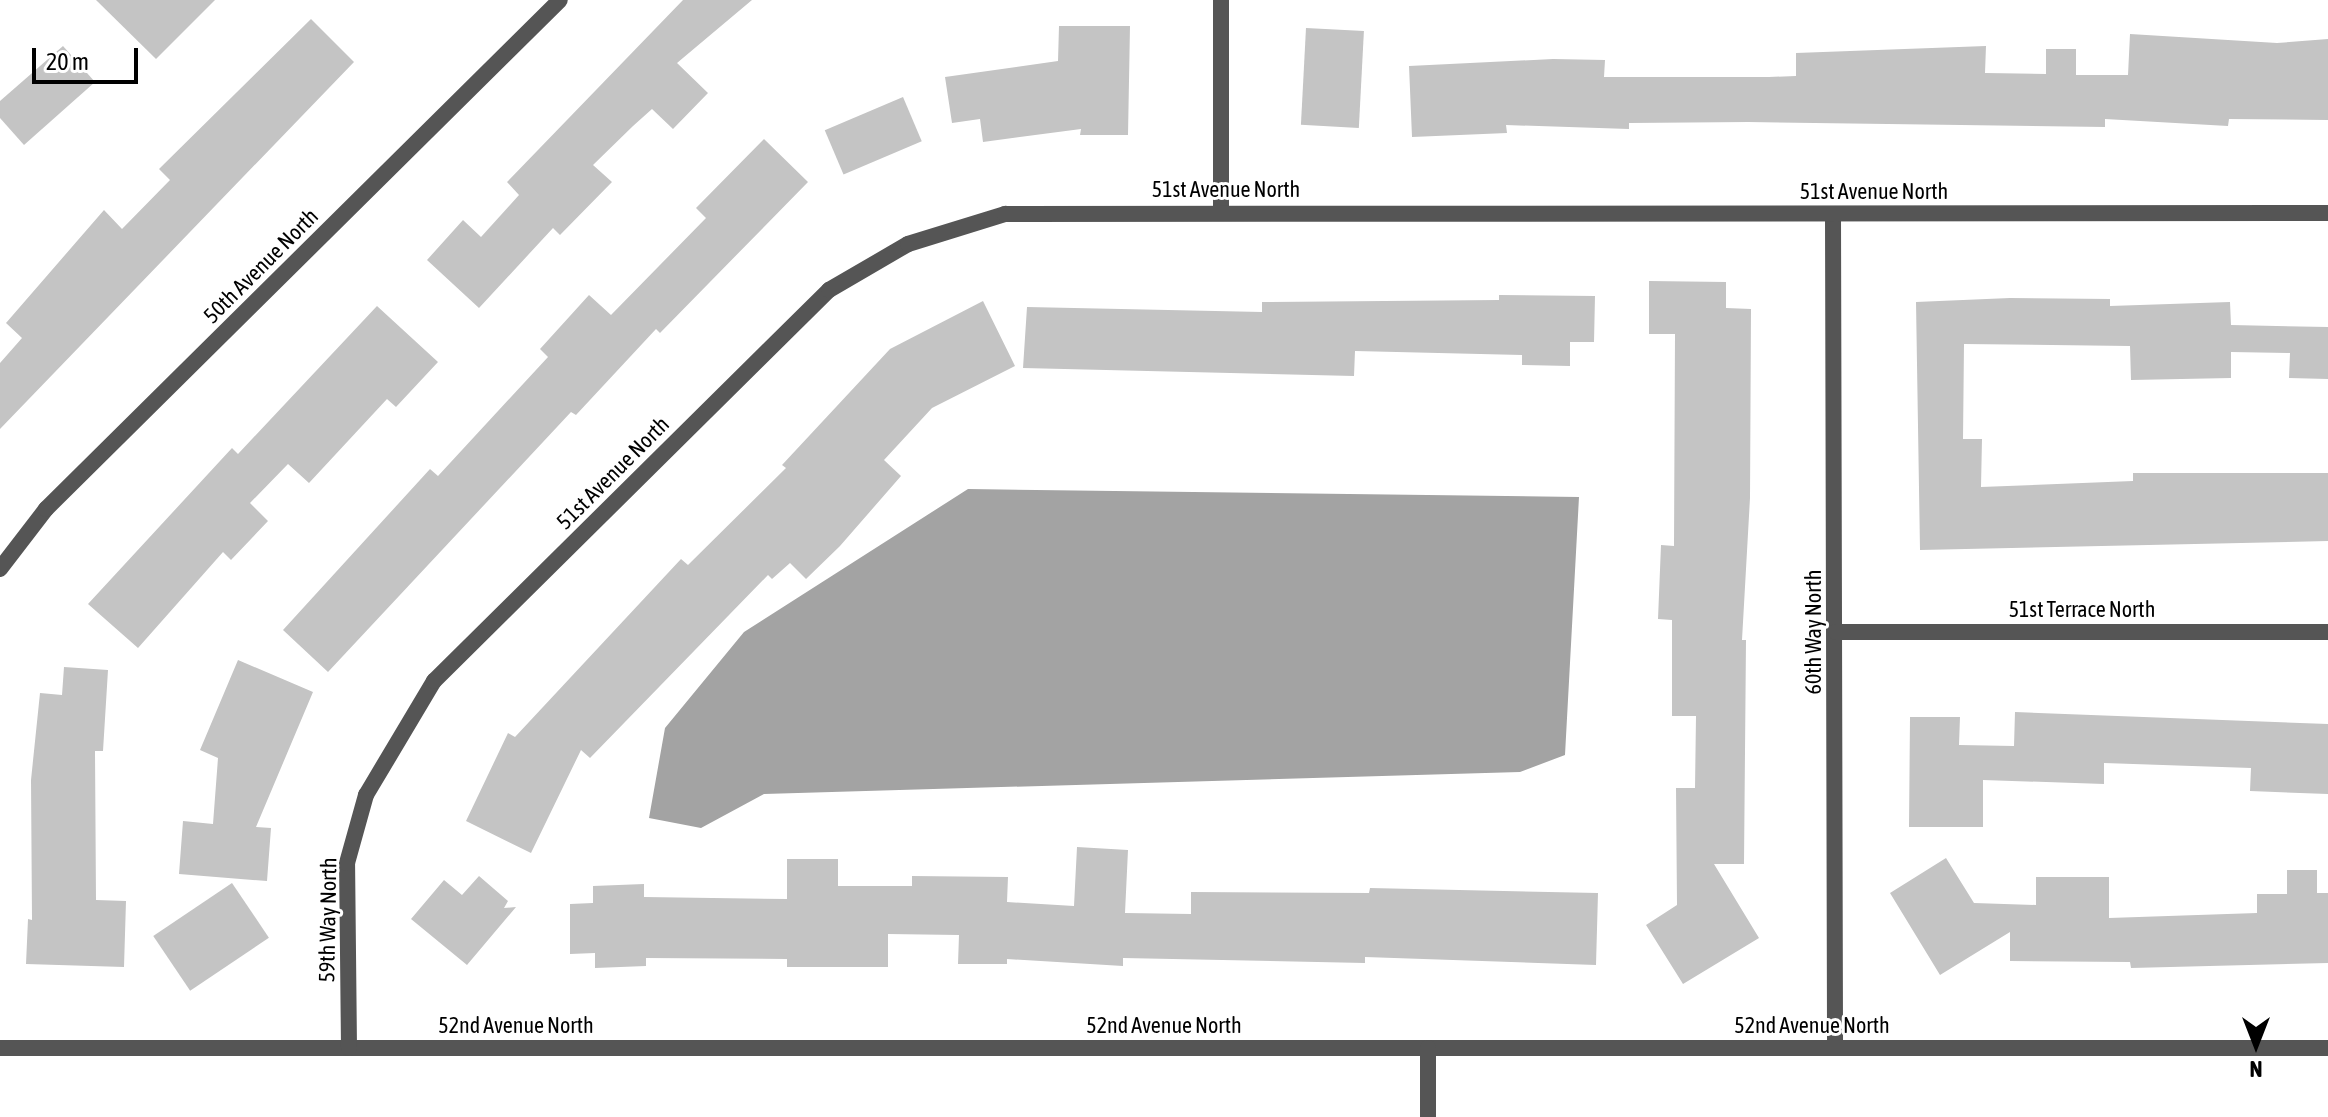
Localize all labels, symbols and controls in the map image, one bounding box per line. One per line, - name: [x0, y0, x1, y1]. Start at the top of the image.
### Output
- scale bar: [36, 32, 142, 82]
- text: 20 m: [46, 48, 89, 75]
- street label: 51st Avenue North: [1152, 177, 1300, 203]
- street label: 51st Avenue North: [1800, 179, 1948, 205]
- street label: 50th Avenue North: [198, 203, 324, 329]
- street label: 51st Avenue North: [551, 411, 675, 535]
- street label: 60th Way North: [1801, 570, 1827, 694]
- street label: 51st Terrace North: [2009, 597, 2155, 623]
- street label: 59th Way North: [314, 857, 342, 983]
- north arrow: [2216, 1005, 2296, 1085]
- street label: 52nd Avenue North: [438, 1013, 594, 1039]
- street label: 52nd Avenue North: [1086, 1013, 1242, 1039]
- street label: 52nd Avenue North: [1734, 1013, 1890, 1039]
- text: N: [2250, 1056, 2263, 1082]

